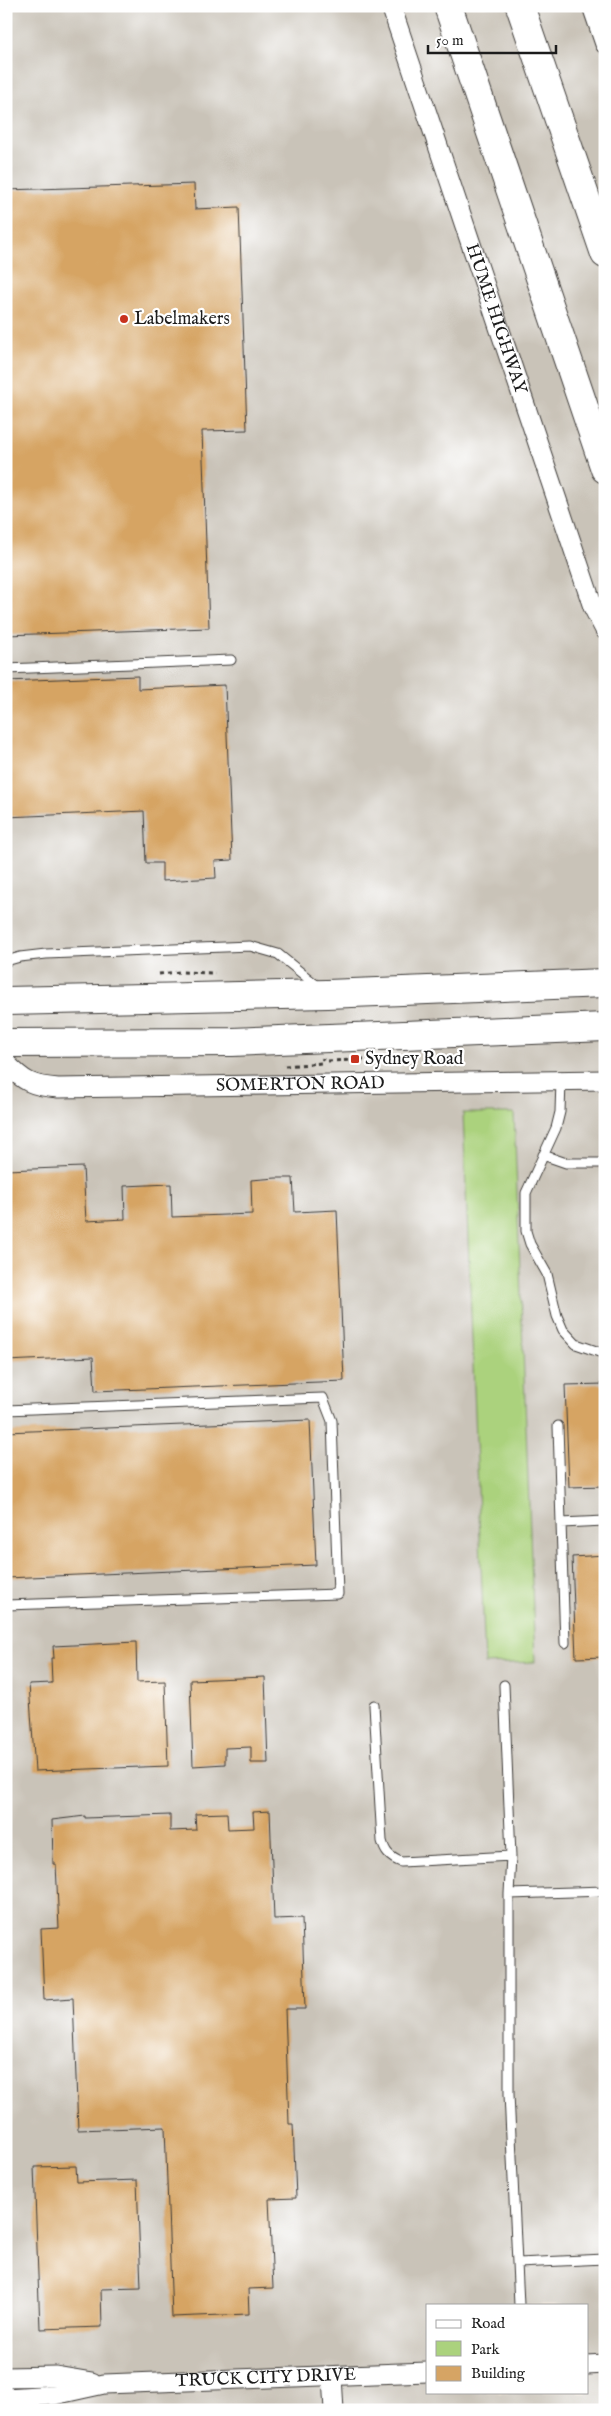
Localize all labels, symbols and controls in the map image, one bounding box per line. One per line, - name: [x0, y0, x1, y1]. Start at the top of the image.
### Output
- scale bar: [428, 22, 556, 54]
- text: 50 m: [436, 31, 464, 50]
- street label: HUME HIGHWAY: [460, 241, 532, 398]
- place label: Labelmakers: [134, 308, 230, 331]
- marker: Labelmakers: [118, 313, 130, 325]
- place label: Sydney Road: [365, 1048, 464, 1071]
- marker: Sydney Road: [349, 1053, 361, 1065]
- street label: SOMERTON ROAD: [216, 1072, 385, 1097]
- legend: [426, 2304, 588, 2394]
- text: Road: [471, 2314, 506, 2333]
- text: Park: [471, 2340, 501, 2359]
- street label: TRUCK CITY DRIVE: [175, 2363, 356, 2393]
- text: Building: [471, 2364, 526, 2383]

